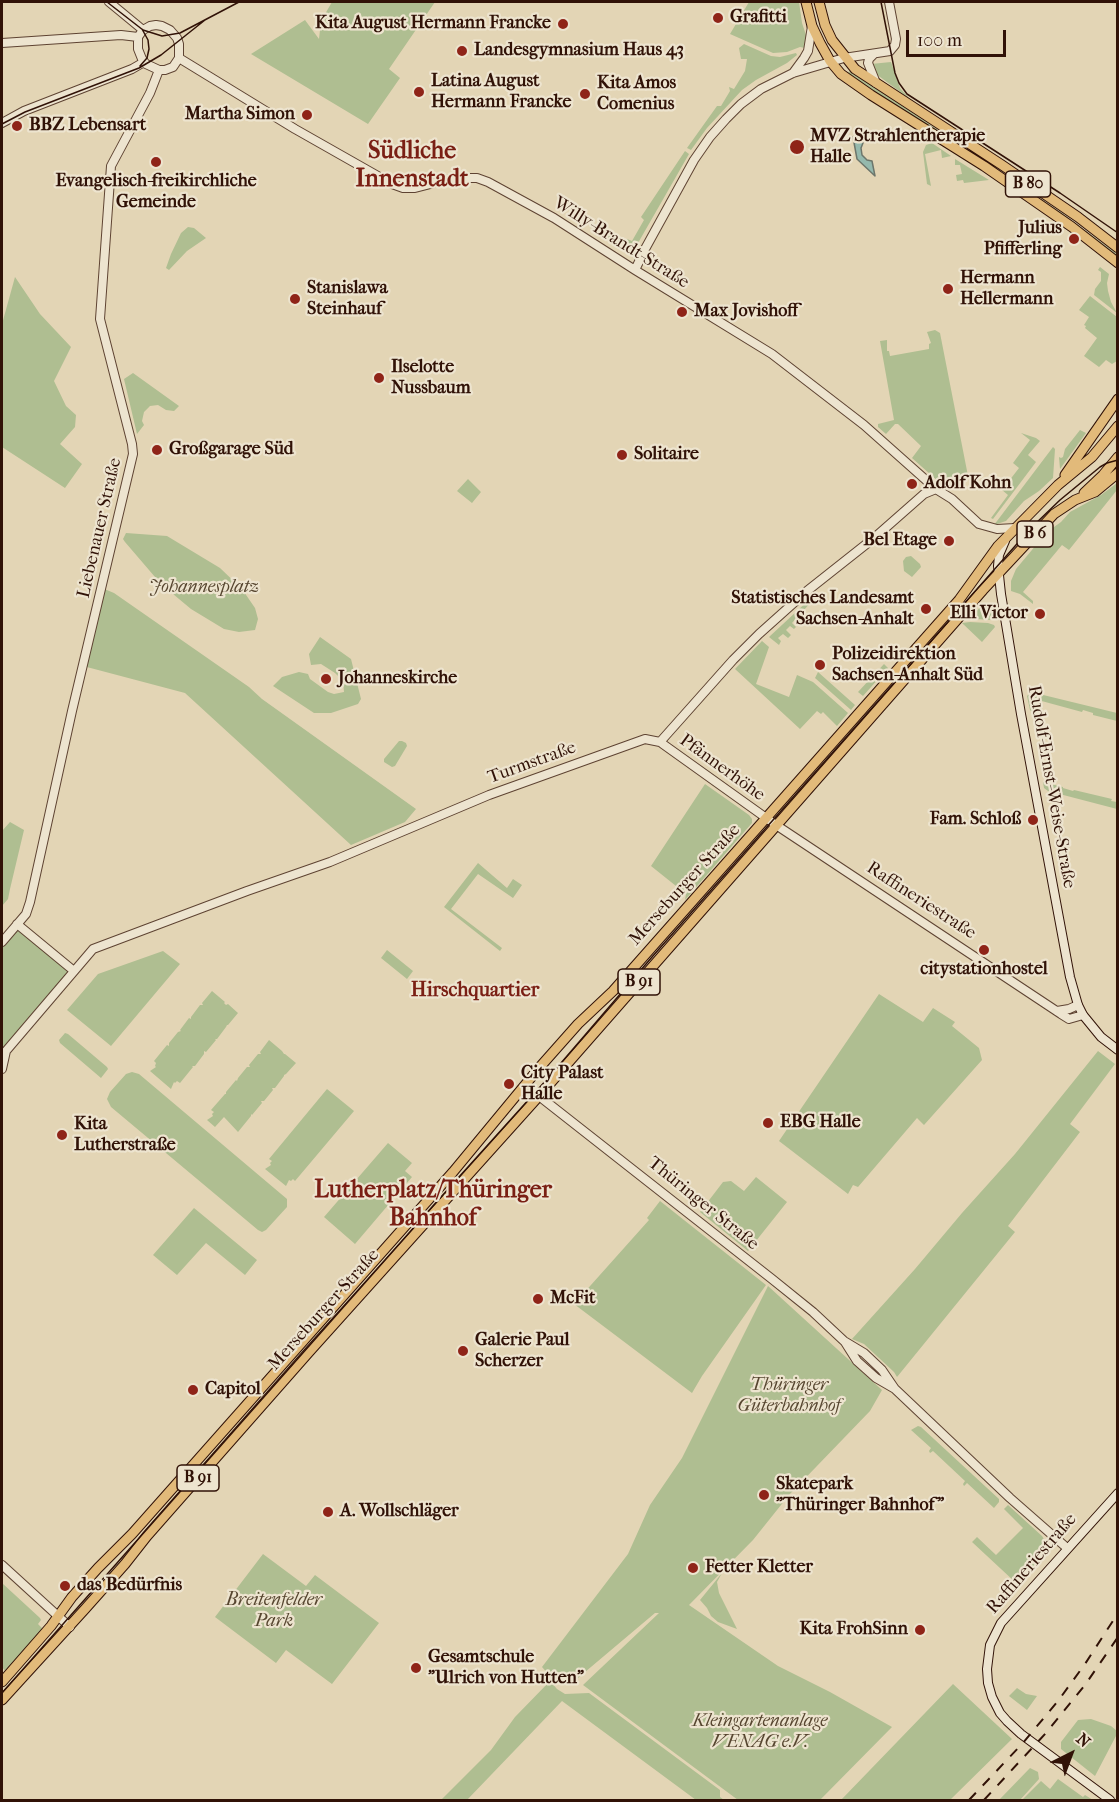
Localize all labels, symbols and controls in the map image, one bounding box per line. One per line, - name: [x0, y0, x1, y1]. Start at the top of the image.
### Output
- place label: Grafitti: [730, 7, 787, 29]
- marker: Grafitti: [711, 11, 725, 25]
- place label: Kita August Hermann Francke: [315, 13, 551, 35]
- marker: Kita August Hermann Francke: [556, 17, 570, 31]
- scale bar: [909, 18, 1010, 56]
- text: 100 m: [917, 30, 962, 51]
- place label: Landesgymnasium Haus 43: [474, 40, 684, 62]
- marker: Landesgymnasium Haus 43: [455, 44, 469, 58]
- place label: Latina August Hermann Francke: [431, 71, 571, 113]
- place label: Kita Amos Comenius: [597, 73, 676, 116]
- marker: Latina August Hermann Francke: [412, 85, 426, 99]
- marker: Kita Amos Comenius: [578, 87, 592, 101]
- place label: Martha Simon: [185, 104, 295, 126]
- marker: Martha Simon: [300, 108, 314, 122]
- place label: BBZ Lebensart: [29, 115, 146, 137]
- marker: BBZ Lebensart: [10, 119, 24, 133]
- place label: MVZ Strahlentherapie Halle: [810, 126, 985, 168]
- district label: Südliche Innenstadt: [355, 138, 469, 194]
- marker: MVZ Strahlentherapie Halle: [788, 138, 806, 156]
- marker: Evangelisch-freikirchliche Gemeinde: [149, 155, 163, 169]
- place label: Evangelisch-freikirchliche Gemeinde: [55, 171, 257, 213]
- road number: B 80: [1006, 171, 1050, 197]
- street label: Willy-Brandt-Straße: [549, 192, 693, 294]
- place label: Julius Pfifferling: [984, 218, 1062, 260]
- marker: Julius Pfifferling: [1067, 232, 1081, 246]
- place label: Hermann Hellermann: [960, 268, 1053, 310]
- place label: Stanislawa Steinhauf: [307, 278, 388, 320]
- marker: Hermann Hellermann: [941, 282, 955, 296]
- marker: Stanislawa Steinhauf: [288, 292, 302, 306]
- place label: Max Jovishoff: [694, 301, 798, 323]
- marker: Max Jovishoff: [675, 305, 689, 319]
- place label: Ilselotte Nussbaum: [391, 357, 471, 400]
- marker: Ilselotte Nussbaum: [372, 371, 386, 385]
- place label: Großgarage Süd: [169, 439, 294, 461]
- marker: Großgarage Süd: [150, 443, 164, 457]
- place label: Solitaire: [634, 444, 699, 466]
- marker: Solitaire: [615, 448, 629, 462]
- street label: Liebenauer Straße: [73, 456, 127, 600]
- place label: Adolf Kohn: [924, 473, 1012, 495]
- marker: Adolf Kohn: [905, 477, 919, 491]
- road number: B 6: [1017, 521, 1053, 547]
- place label: Bel Etage: [863, 530, 937, 552]
- marker: Bel Etage: [942, 534, 956, 548]
- park label: Johannesplatz: [149, 577, 259, 599]
- place label: Statistisches Landesamt Sachsen-Anhalt: [731, 588, 914, 630]
- marker: Statistisches Landesamt Sachsen-Anhalt: [919, 602, 933, 616]
- place label: Elli Victor: [950, 603, 1028, 625]
- marker: Elli Victor: [1033, 607, 1047, 621]
- place label: Polizeidirektion Sachsen-Anhalt Süd: [832, 644, 983, 686]
- marker: Polizeidirektion Sachsen-Anhalt Süd: [813, 658, 827, 672]
- place label: Johanneskirche: [338, 668, 457, 690]
- marker: Johanneskirche: [319, 672, 333, 686]
- street label: Rudolf-Ernst-Weise-Straße: [1023, 684, 1079, 890]
- street label: Pfännerhöhe: [675, 730, 769, 806]
- street label: Turmstraße: [485, 737, 579, 789]
- place label: Fam. Schloß: [930, 809, 1021, 831]
- marker: Fam. Schloß: [1026, 813, 1040, 827]
- street label: Merseburger Straße: [625, 820, 745, 950]
- street label: Raffineriestraße: [862, 858, 980, 944]
- marker: citystationhostel: [977, 943, 991, 957]
- place label: citystationhostel: [920, 959, 1048, 981]
- road number: B 91: [618, 969, 660, 995]
- district label: Hirschquartier: [411, 979, 539, 1003]
- place label: City Palast Halle: [521, 1063, 603, 1106]
- marker: City Palast Halle: [502, 1077, 516, 1091]
- place label: EBG Halle: [780, 1112, 861, 1134]
- place label: Kita Lutherstraße: [74, 1114, 176, 1156]
- marker: EBG Halle: [761, 1116, 775, 1130]
- marker: Kita Lutherstraße: [55, 1128, 69, 1142]
- street label: Thüringer Straße: [643, 1153, 763, 1255]
- district label: Lutherplatz/Thüringer Bahnhof: [314, 1177, 552, 1233]
- street label: Merseburger Straße: [264, 1245, 384, 1375]
- place label: McFit: [550, 1288, 595, 1310]
- marker: McFit: [531, 1292, 545, 1306]
- place label: Galerie Paul Scherzer: [475, 1330, 570, 1372]
- marker: Galerie Paul Scherzer: [456, 1344, 470, 1358]
- park label: Thüringer Güterbahnhof: [738, 1375, 840, 1418]
- place label: Capitol: [205, 1379, 261, 1401]
- marker: Capitol: [186, 1383, 200, 1397]
- road number: B 91: [177, 1465, 219, 1491]
- place label: Skatepark "Thüringer Bahnhof": [776, 1474, 944, 1516]
- marker: Skatepark "Thüringer Bahnhof": [757, 1488, 771, 1502]
- place label: A. Wollschläger: [340, 1501, 459, 1523]
- marker: A. Wollschläger: [321, 1505, 335, 1519]
- street label: Raffineriestraße: [982, 1509, 1082, 1619]
- place label: Fetter Kletter: [705, 1557, 813, 1579]
- marker: Fetter Kletter: [686, 1561, 700, 1575]
- place label: das Bedürfnis: [77, 1575, 182, 1597]
- marker: das Bedürfnis: [58, 1579, 72, 1593]
- park label: Breitenfelder Park: [226, 1590, 322, 1632]
- place label: Kita FrohSinn: [799, 1619, 908, 1641]
- marker: Kita FrohSinn: [913, 1623, 927, 1637]
- place label: Gesamtschule "Ulrich von Hutten": [428, 1647, 584, 1690]
- marker: Gesamtschule "Ulrich von Hutten": [409, 1661, 423, 1675]
- park label: Kleingartenanlage VENAG e.V.: [693, 1711, 827, 1754]
- north arrow: [1041, 1724, 1101, 1784]
- text: N: [1073, 1729, 1094, 1751]

